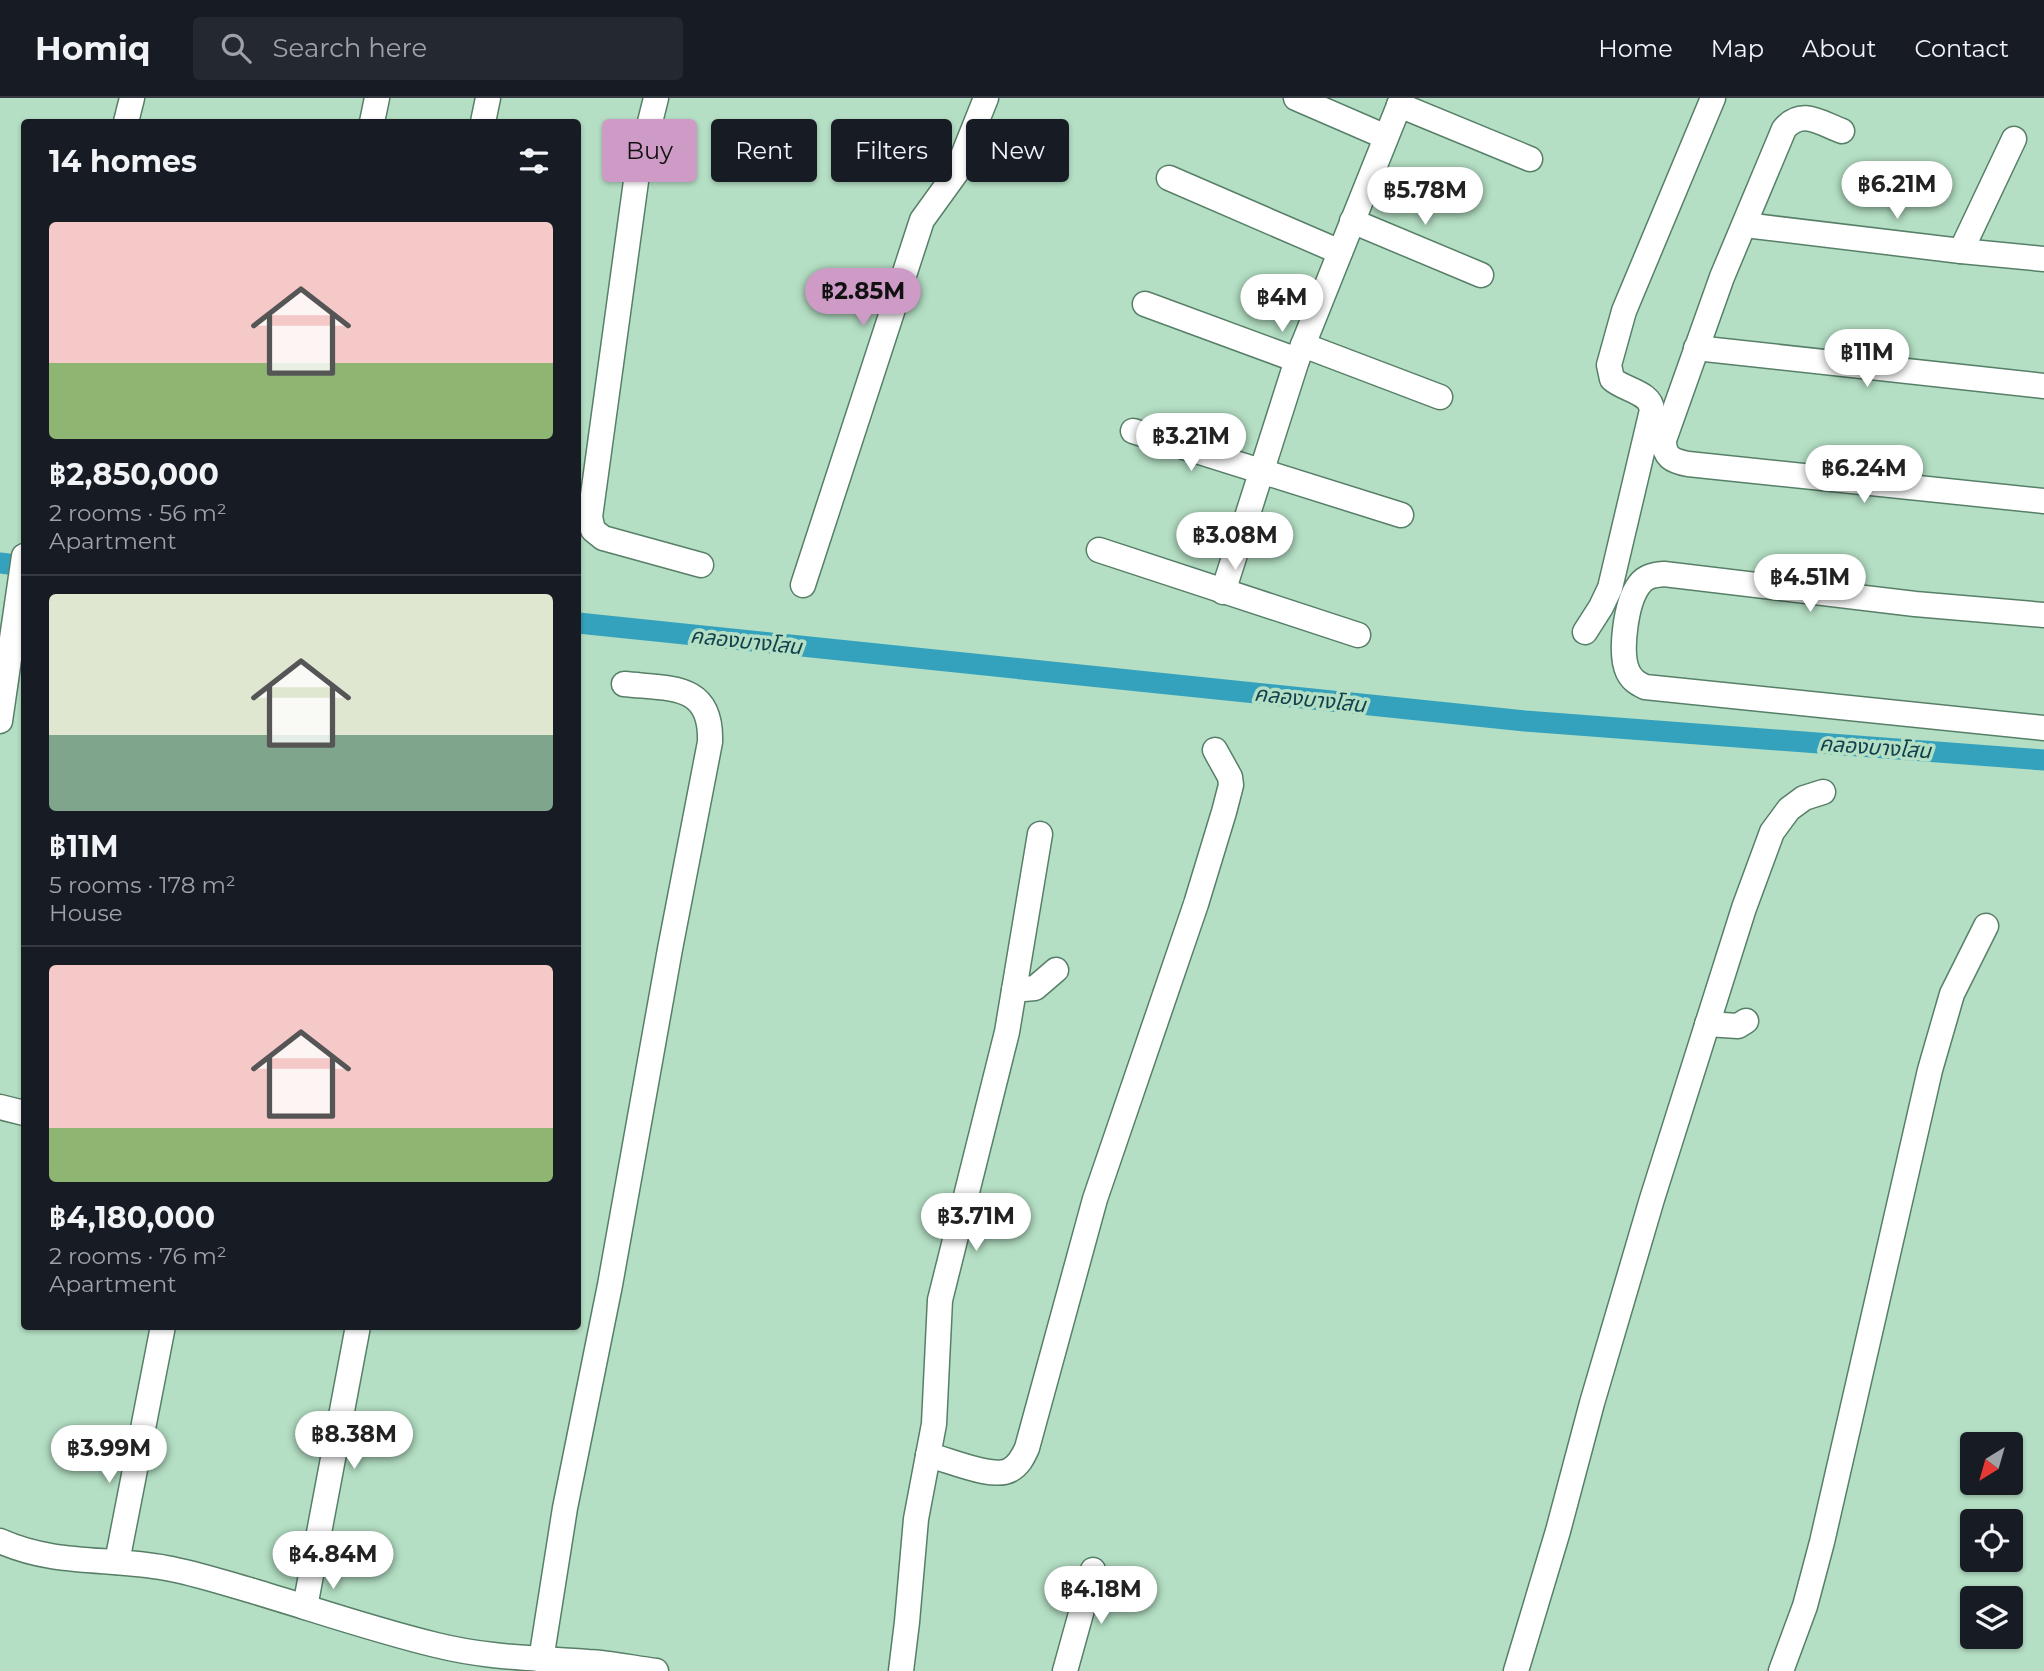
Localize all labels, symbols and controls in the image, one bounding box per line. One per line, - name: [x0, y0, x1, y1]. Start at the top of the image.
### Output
- search box: [193, 17, 683, 80]
- text: Homiq: [35, 28, 151, 68]
- icon: search: [217, 29, 255, 67]
- text: Search here: [273, 32, 427, 64]
- text: Home: [1598, 34, 1673, 63]
- text: Map: [1711, 34, 1764, 63]
- text: About: [1802, 34, 1876, 63]
- text: Contact: [1914, 34, 2009, 63]
- chip: Buy: [602, 119, 697, 182]
- chip: Rent: [711, 119, 817, 182]
- chip: Filters: [831, 119, 952, 182]
- chip: New: [966, 119, 1069, 182]
- icon: filters: [515, 142, 553, 180]
- text: 14 homes: [49, 143, 197, 180]
- pin: ฿6.21M: [1840, 162, 1954, 221]
- pin: ฿5.78M: [1368, 167, 1482, 227]
- text: ฿6.21M: [1857, 170, 1937, 198]
- text: ฿5.78M: [1383, 176, 1467, 204]
- icon: home: [238, 268, 364, 394]
- pin: ฿2.85M: [806, 268, 920, 328]
- pin: ฿4M: [1248, 274, 1316, 334]
- text: ฿2.85M: [821, 277, 905, 305]
- text: ฿4M: [1256, 283, 1308, 311]
- pin: ฿11M: [1826, 330, 1908, 389]
- text: ฿11M: [1840, 338, 1894, 366]
- pin: ฿3.21M: [1134, 414, 1248, 473]
- text: ฿3.21M: [1152, 422, 1230, 450]
- pin: ฿6.24M: [1807, 446, 1921, 505]
- text: ฿6.24M: [1821, 454, 1907, 482]
- text: ฿2,850,000: [49, 456, 219, 493]
- text: 2 rooms · 56 m²: [49, 499, 227, 527]
- pin: ฿3.08M: [1178, 512, 1292, 572]
- text: ฿3.08M: [1192, 521, 1278, 549]
- text: Apartment: [49, 527, 177, 555]
- pin: ฿4.51M: [1753, 554, 1867, 614]
- text: ฿4.51M: [1770, 563, 1850, 591]
- water label: คลองบางโสน: [689, 623, 804, 659]
- icon: home: [238, 640, 364, 766]
- water label: คลองบางโสน: [1253, 681, 1368, 717]
- water label: คลองบางโสน: [1818, 731, 1933, 763]
- text: ฿11M: [49, 828, 119, 865]
- text: 5 rooms · 178 m²: [49, 871, 236, 899]
- text: House: [49, 899, 123, 927]
- icon: home: [238, 1011, 364, 1137]
- pin: ฿3.71M: [919, 1194, 1033, 1253]
- text: ฿4,180,000: [49, 1199, 215, 1236]
- text: ฿3.71M: [937, 1202, 1015, 1230]
- text: 2 rooms · 76 m²: [49, 1242, 227, 1270]
- text: Apartment: [49, 1270, 177, 1298]
- pin: ฿8.38M: [297, 1412, 411, 1471]
- text: ฿8.38M: [311, 1420, 397, 1448]
- pin: ฿3.99M: [52, 1426, 166, 1485]
- north arrow: [1960, 1432, 2023, 1494]
- map controls: [1960, 1432, 2023, 1649]
- text: ฿3.99M: [67, 1434, 151, 1462]
- button: locate: [1960, 1509, 2023, 1572]
- pin: ฿4.84M: [276, 1532, 390, 1591]
- text: ฿4.84M: [289, 1540, 377, 1568]
- pin: ฿4.18M: [1044, 1566, 1158, 1626]
- text: ฿4.18M: [1060, 1575, 1142, 1603]
- button: layers: [1960, 1586, 2023, 1649]

